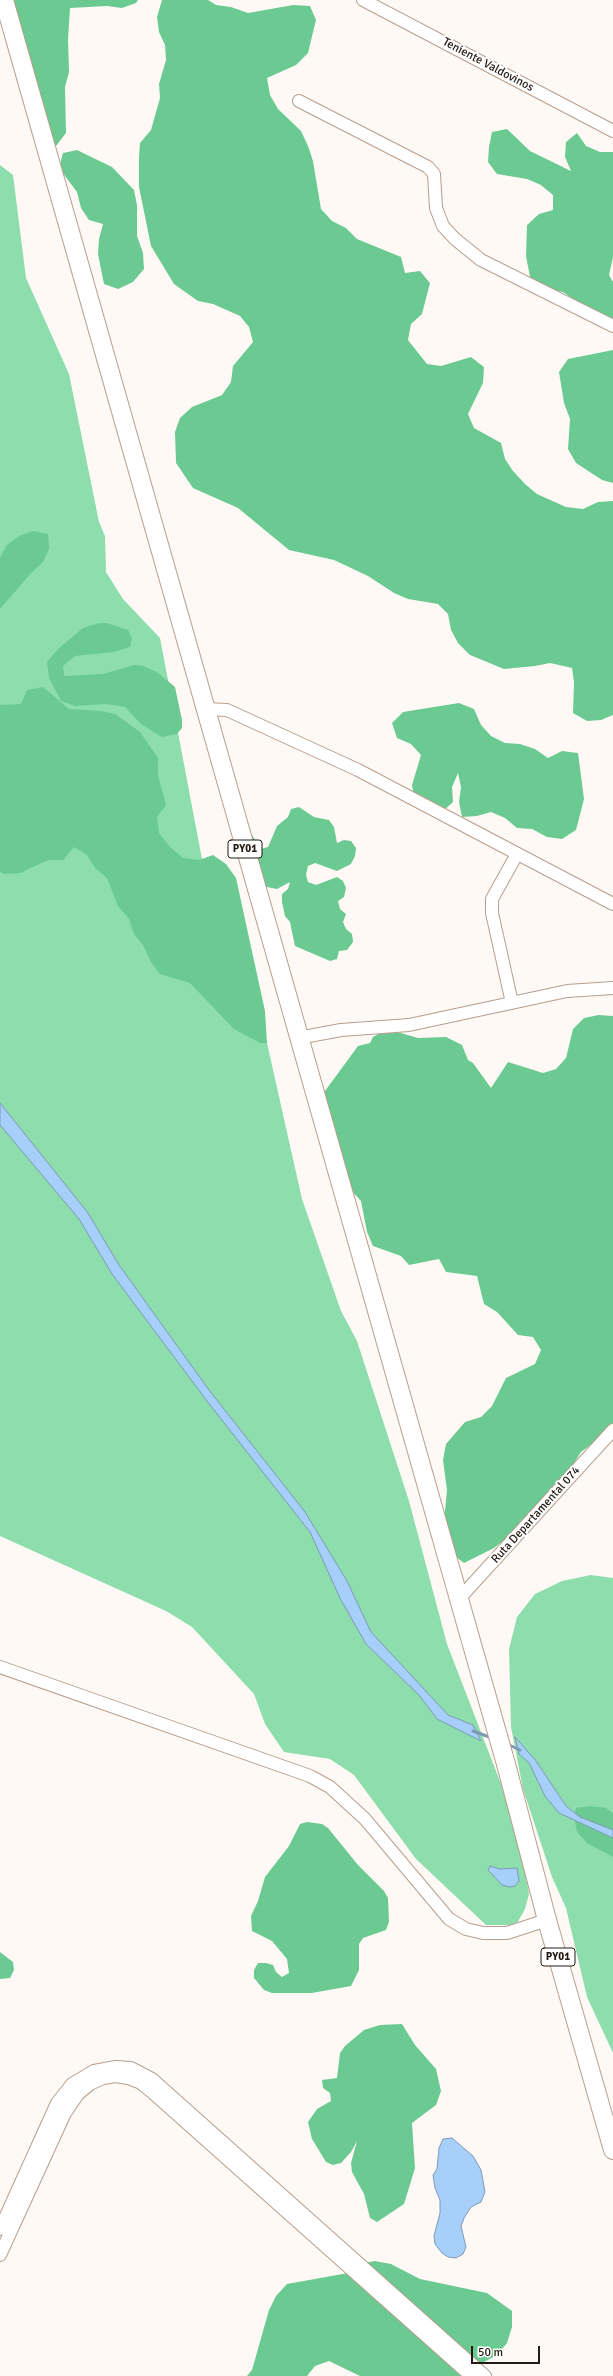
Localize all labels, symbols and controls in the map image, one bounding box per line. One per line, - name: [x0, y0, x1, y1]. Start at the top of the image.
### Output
- street label: Teniente Valdovinos: [440, 35, 536, 95]
- road number: PY01: [228, 840, 262, 858]
- street label: Ruta Departamental 074: [489, 1464, 583, 1566]
- road number: PY01: [541, 1948, 575, 1966]
- scale bar: [473, 2338, 542, 2364]
- text: 50 m: [478, 2345, 503, 2360]

